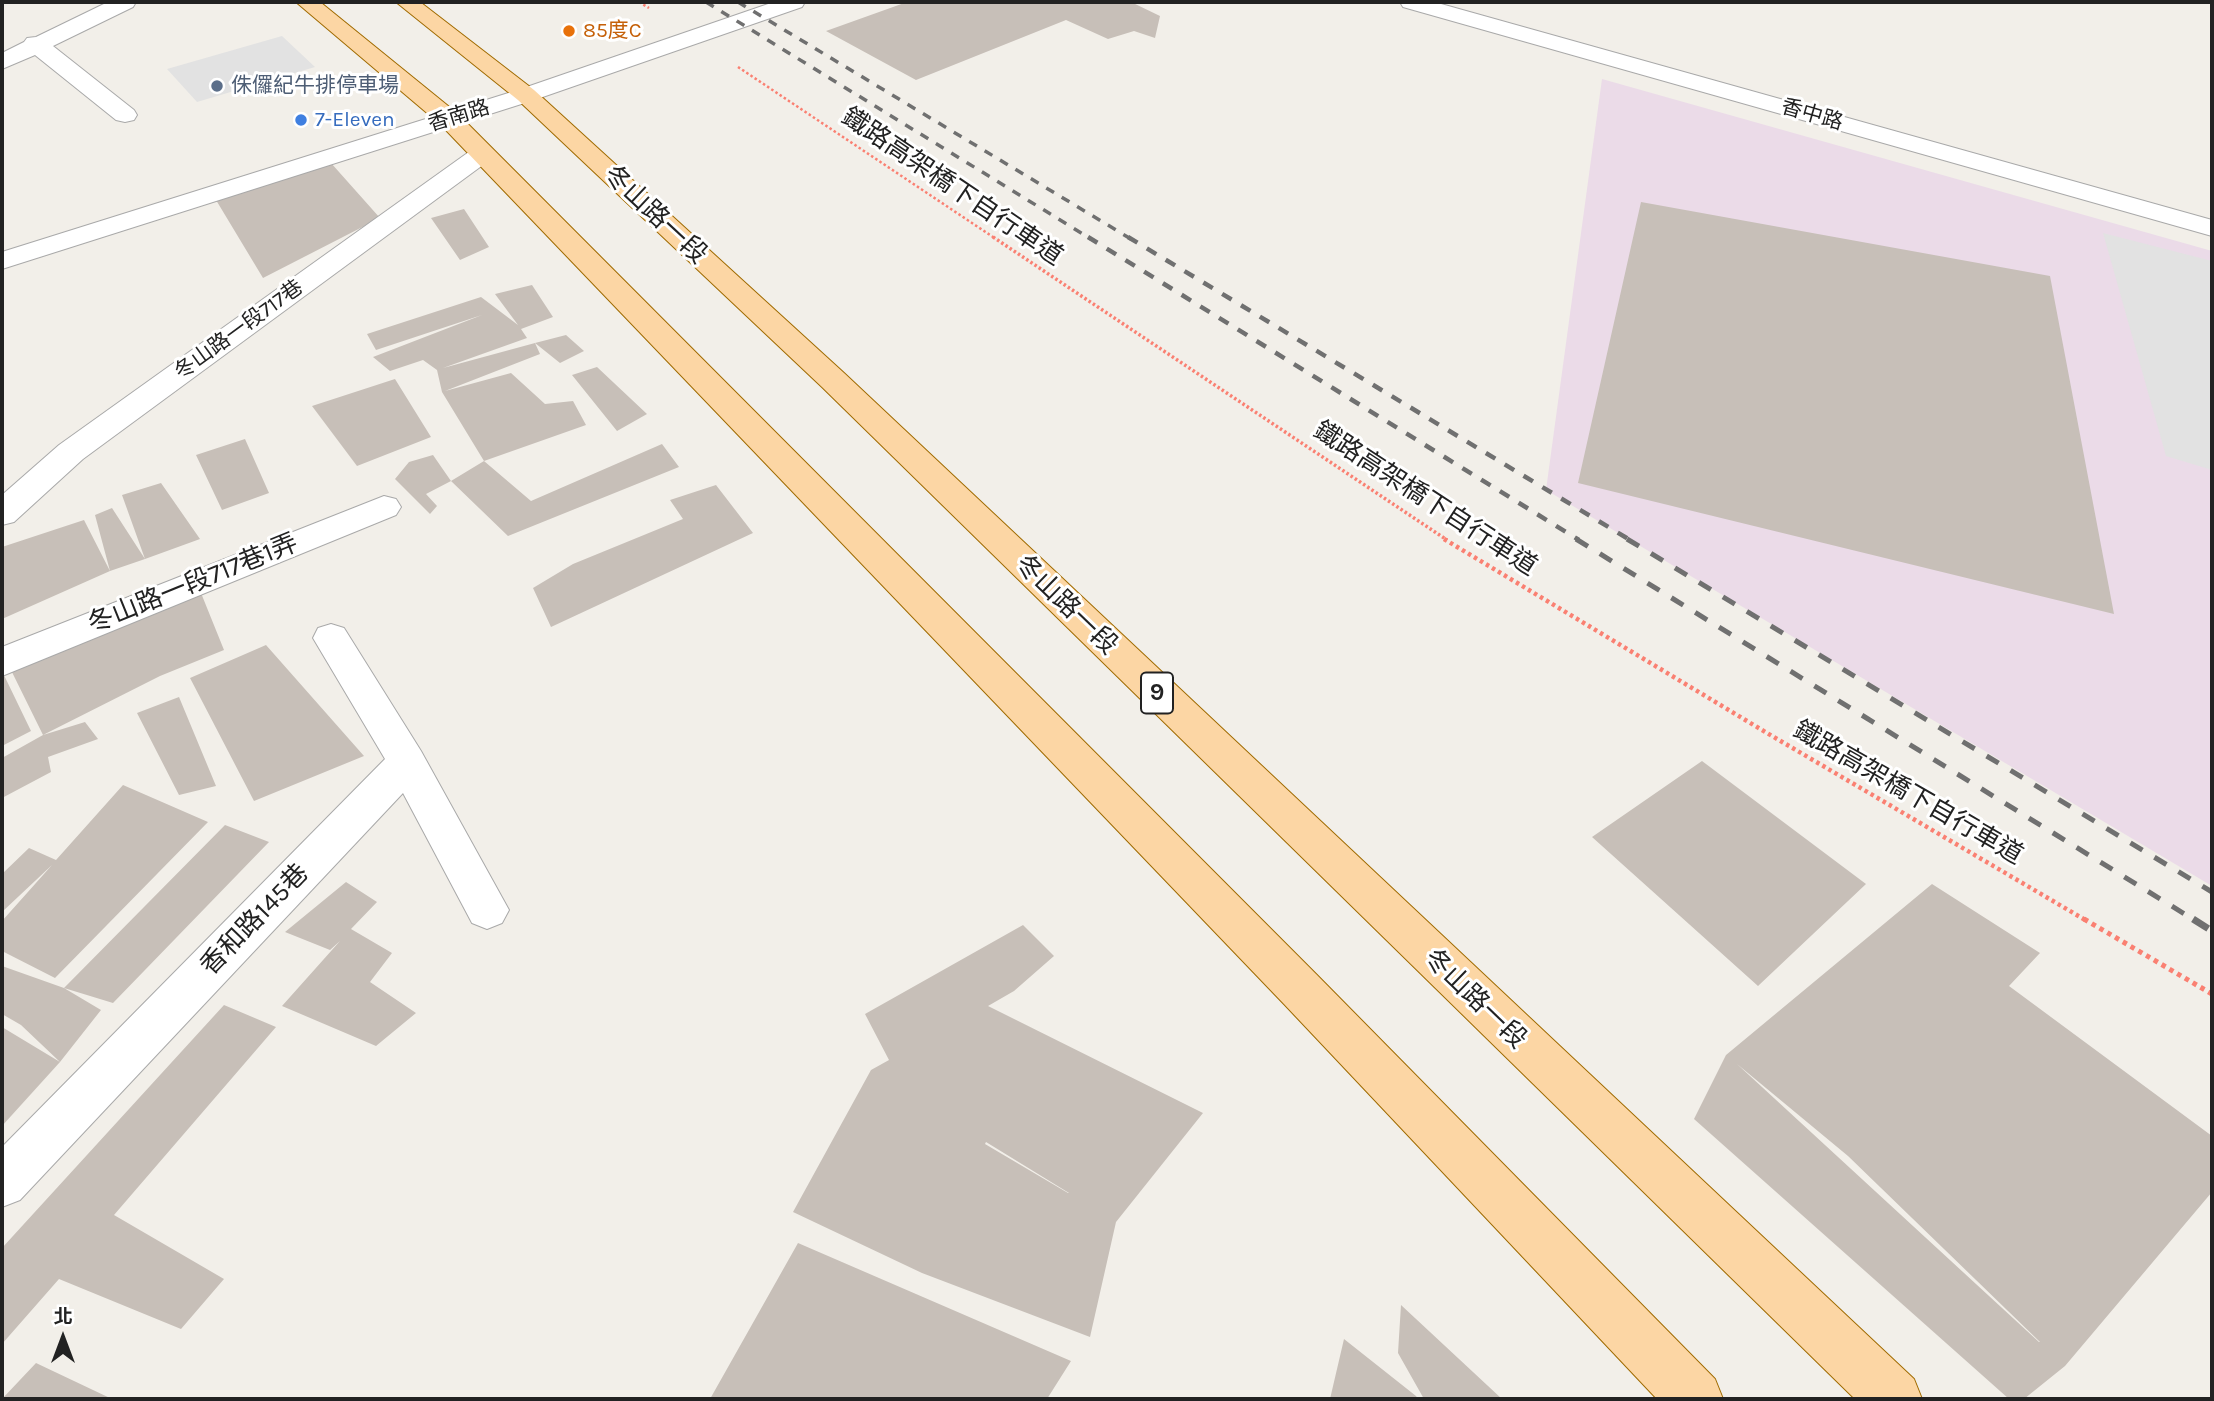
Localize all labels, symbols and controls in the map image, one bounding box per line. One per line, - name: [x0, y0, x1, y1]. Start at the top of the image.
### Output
- place label: 85度C: [583, 18, 642, 44]
- marker: 85度C: [561, 23, 577, 39]
- place label: 侏儸紀牛排停車場: [231, 73, 399, 99]
- marker: 侏儸紀牛排停車場: [209, 78, 225, 94]
- street label: 香中路: [1778, 94, 1846, 136]
- street label: 香南路: [425, 95, 493, 137]
- street label: 鐵路高架橋下自行車道: [836, 101, 1068, 273]
- place label: 7-Eleven: [315, 107, 395, 133]
- marker: 7-Eleven: [293, 112, 309, 128]
- street label: 冬山路一段: [597, 159, 713, 271]
- street label: 冬山路一段717巷: [170, 275, 308, 385]
- street label: 鐵路高架橋下自行車道: [1307, 415, 1543, 583]
- street label: 冬山路一段717巷1弄: [83, 528, 303, 640]
- street label: 冬山路一段: [1008, 549, 1124, 661]
- road number: 9: [1141, 672, 1173, 714]
- street label: 鐵路高架橋下自行車道: [1788, 714, 2028, 872]
- street label: 香和路145巷: [195, 858, 315, 982]
- street label: 冬山路一段: [1417, 943, 1533, 1055]
- north arrow: [28, 1303, 98, 1373]
- text: 北: [53, 1306, 73, 1328]

